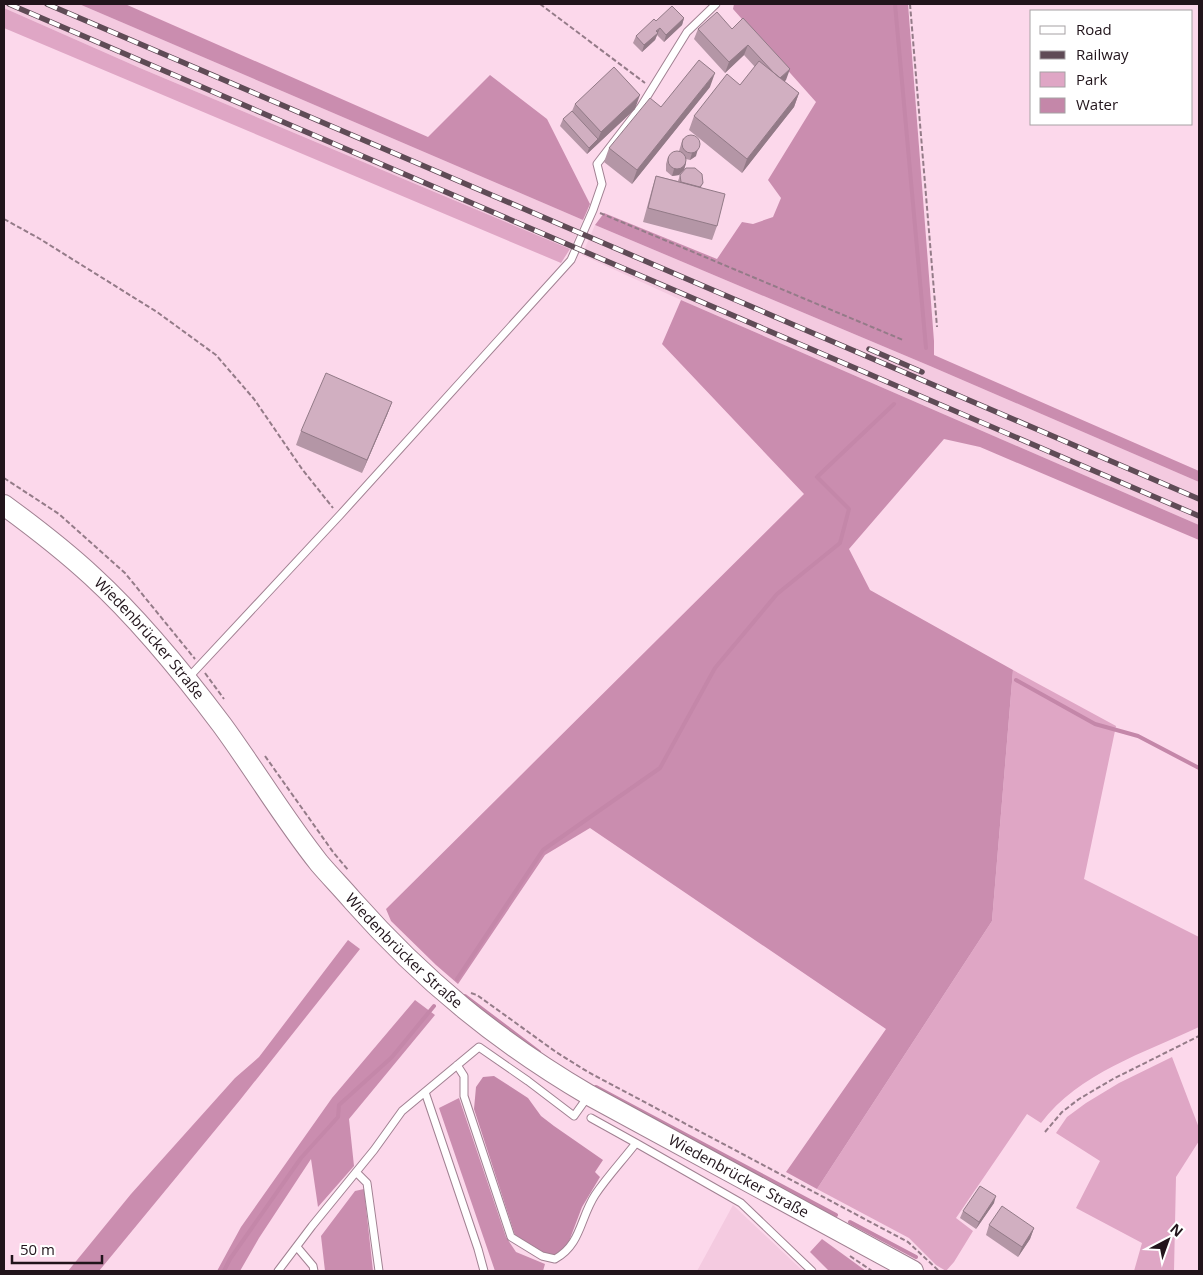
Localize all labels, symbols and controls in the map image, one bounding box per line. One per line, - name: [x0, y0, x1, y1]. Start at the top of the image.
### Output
- legend: [1030, 10, 1193, 125]
- text: Road: [1076, 19, 1112, 39]
- text: Railway: [1076, 44, 1129, 64]
- text: Park: [1076, 69, 1107, 89]
- text: Water: [1076, 94, 1118, 114]
- street label: Wiedenbrücker Straße: [91, 572, 210, 703]
- street label: Wiedenbrücker Straße: [341, 888, 467, 1012]
- street label: Wiedenbrücker Straße: [665, 1129, 813, 1222]
- north arrow: [1143, 1215, 1193, 1265]
- text: N: [1166, 1219, 1187, 1241]
- scale bar: [12, 1232, 102, 1264]
- text: 50 m: [20, 1239, 55, 1259]

